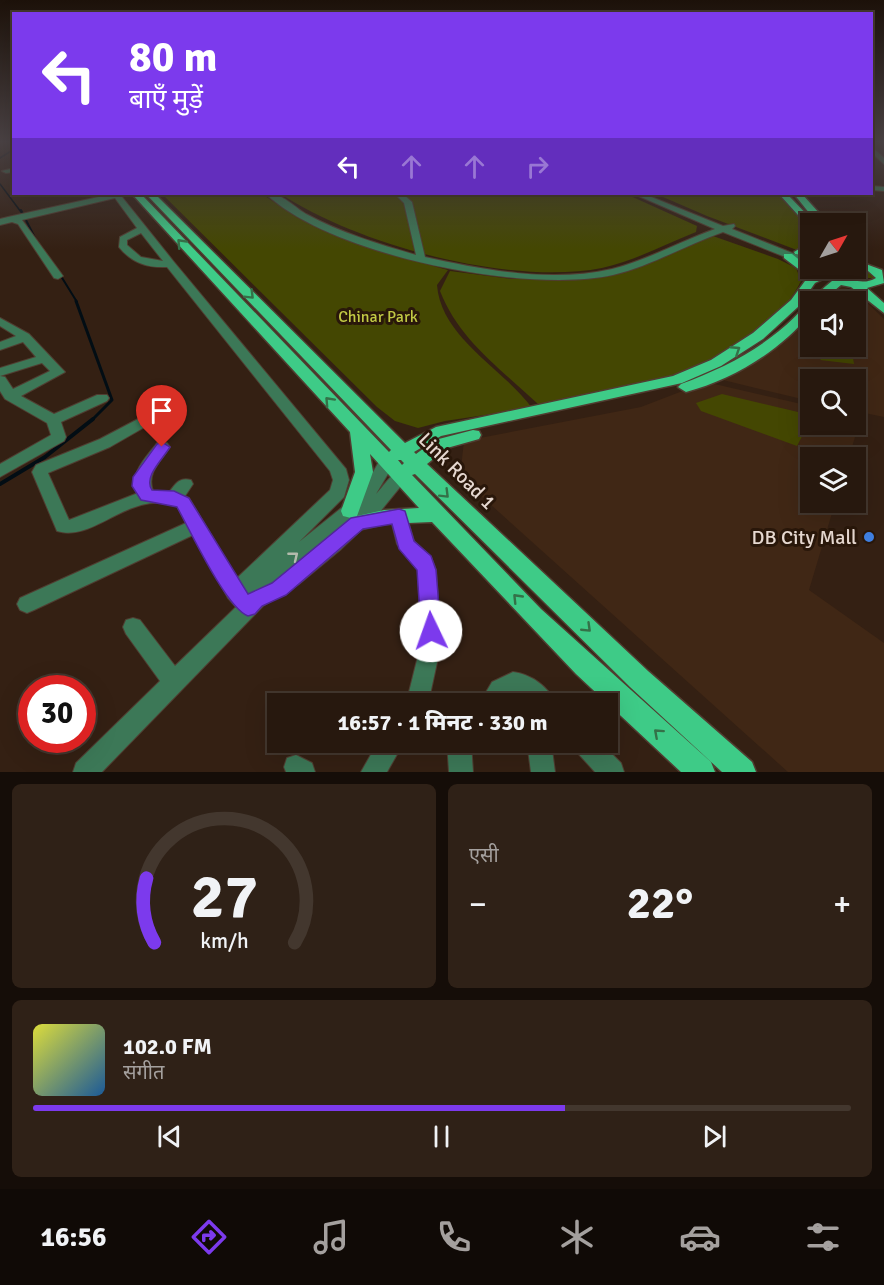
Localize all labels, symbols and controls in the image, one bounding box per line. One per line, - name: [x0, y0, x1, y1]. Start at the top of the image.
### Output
- text: 80 m: [129, 32, 218, 83]
- icon: left: [30, 36, 108, 114]
- text: बाएँ मुड़ें: [129, 83, 203, 116]
- icon: left: [332, 150, 365, 183]
- icon: ahead: [395, 150, 428, 183]
- icon: ahead: [458, 150, 491, 183]
- icon: right: [521, 150, 554, 183]
- north arrow: [800, 213, 866, 279]
- map controls: [800, 213, 866, 513]
- one-way arrow: [178, 240, 189, 251]
- one-way arrow: [242, 288, 253, 299]
- button: sound: [800, 291, 866, 357]
- park label: Chinar Park: [338, 307, 418, 327]
- one-way arrow: [730, 346, 741, 357]
- button: search: [800, 369, 866, 435]
- pin: [136, 385, 187, 447]
- icon: arrive: [145, 394, 178, 427]
- one-way arrow: [325, 397, 336, 407]
- street label: Link Road 1: [413, 427, 501, 515]
- button: layers: [800, 447, 866, 513]
- one-way arrow: [439, 487, 449, 498]
- place label: DB City Mall: [751, 525, 857, 550]
- marker: DB City Mall: [862, 530, 876, 544]
- one-way arrow: [287, 553, 298, 564]
- one-way arrow: [513, 595, 524, 605]
- position arrow: [399, 599, 463, 663]
- one-way arrow: [580, 621, 590, 632]
- speed limit sign: 30: [18, 675, 96, 753]
- text: 16:57 · 1 मिनट · 330 m: [337, 709, 548, 736]
- one-way arrow: [654, 729, 665, 740]
- text: एसी: [469, 843, 499, 868]
- text: 27: [190, 858, 258, 935]
- text: 22°: [627, 876, 693, 931]
- text: −: [469, 884, 487, 925]
- text: +: [833, 884, 851, 925]
- text: km/h: [200, 928, 248, 954]
- text: 102.0 FM: [123, 1033, 212, 1060]
- text: संगीत: [123, 1060, 164, 1085]
- icon: previous: [153, 1120, 186, 1153]
- icon: pause: [425, 1120, 458, 1153]
- icon: next: [698, 1120, 731, 1153]
- icon: directions: [188, 1216, 230, 1258]
- icon: music: [310, 1216, 352, 1258]
- icon: phone: [433, 1216, 475, 1258]
- icon: climate: [556, 1216, 598, 1258]
- icon: car: [679, 1216, 721, 1258]
- icon: filters: [802, 1216, 844, 1258]
- text: 16:56: [40, 1221, 107, 1254]

